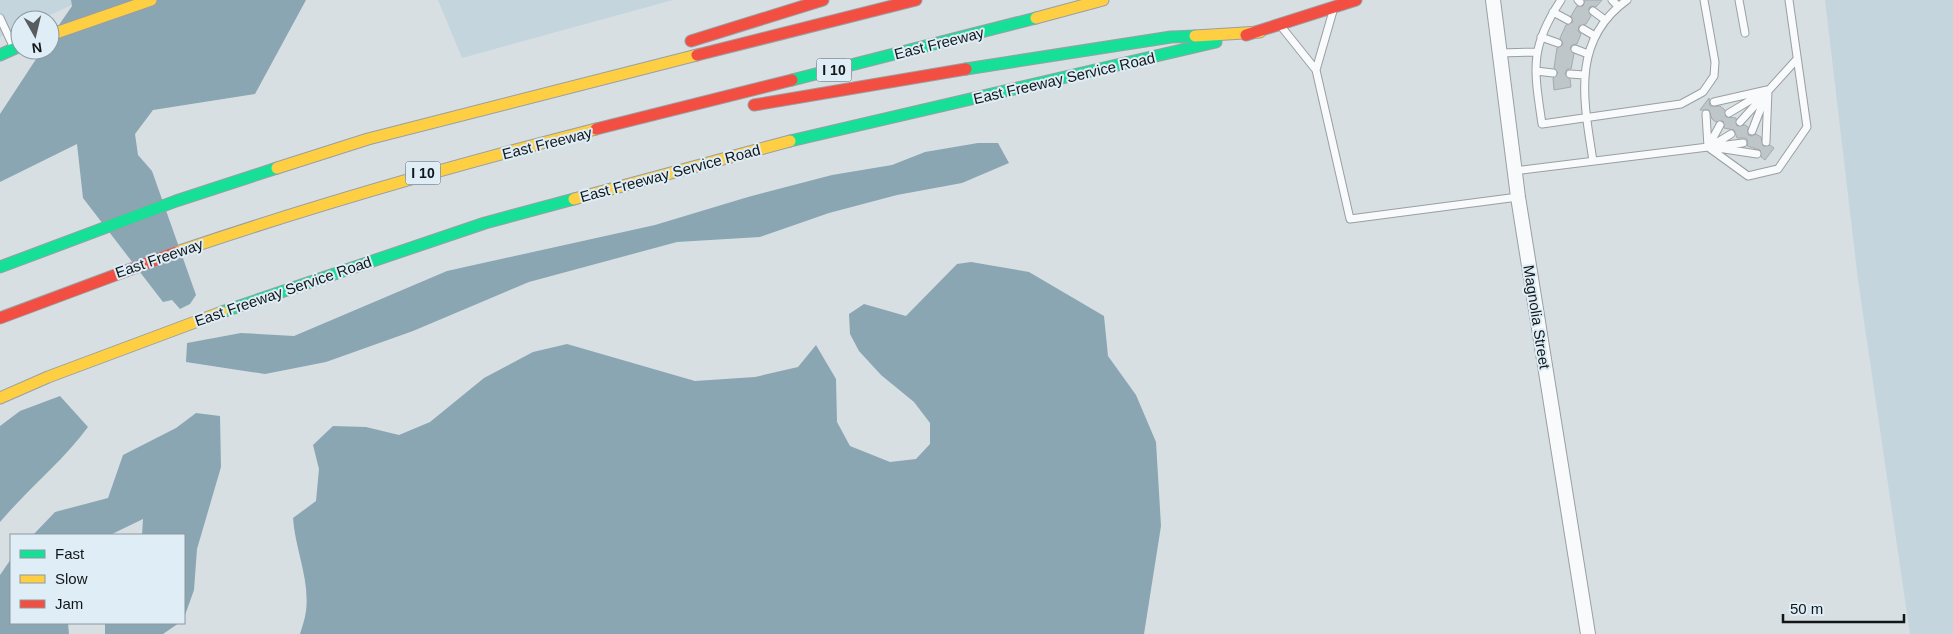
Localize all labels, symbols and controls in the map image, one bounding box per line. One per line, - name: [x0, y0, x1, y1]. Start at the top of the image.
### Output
- north arrow: [10, 10, 60, 60]
- street label: East Freeway: [892, 24, 986, 62]
- text: N: [31, 39, 43, 57]
- street label: East Freeway Service Road: [972, 49, 1156, 107]
- road number: I 10: [816, 58, 852, 82]
- street label: East Freeway: [500, 124, 594, 162]
- street label: East Freeway Service Road: [578, 141, 762, 205]
- road number: I 10: [406, 162, 440, 184]
- street label: East Freeway: [113, 235, 206, 281]
- street label: East Freeway Service Road: [192, 253, 374, 329]
- street label: Magnolia Street: [1520, 264, 1554, 371]
- legend: [10, 534, 185, 624]
- text: Fast: [55, 545, 85, 562]
- text: Slow: [55, 570, 88, 587]
- scale bar: [1783, 592, 1904, 624]
- text: Jam: [55, 595, 83, 612]
- text: 50 m: [1790, 600, 1823, 617]

